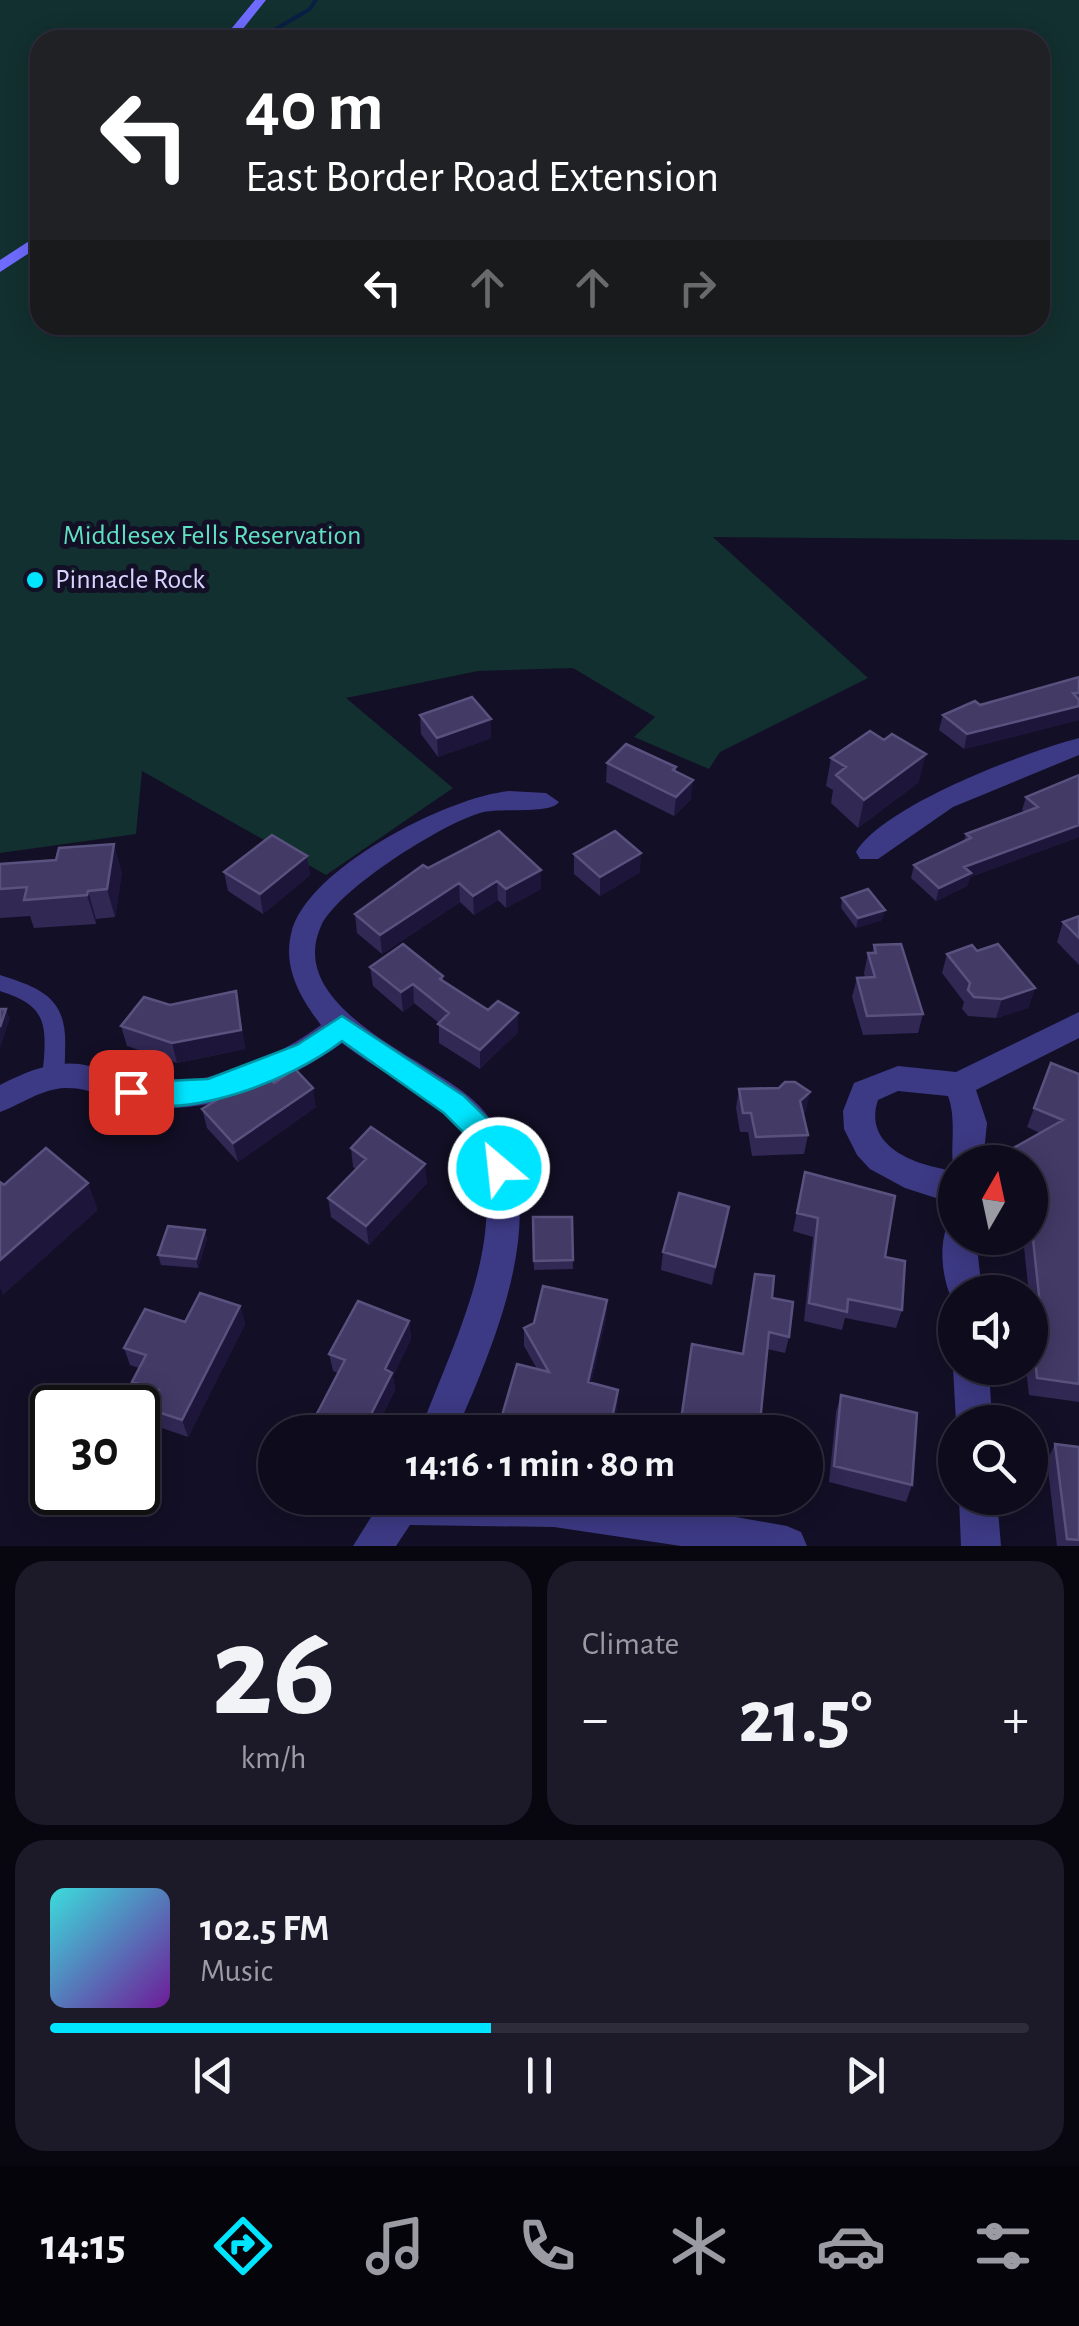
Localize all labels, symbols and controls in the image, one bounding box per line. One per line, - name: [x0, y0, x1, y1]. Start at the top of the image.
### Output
- icon: left: [80, 70, 210, 200]
- text: 40 m: [245, 73, 384, 143]
- text: East Border Road Extension: [245, 155, 719, 200]
- icon: left: [355, 260, 410, 315]
- icon: ahead: [460, 260, 515, 315]
- icon: ahead: [565, 260, 620, 315]
- icon: right: [670, 260, 725, 315]
- park label: Middlesex Fells Reservation: [63, 522, 361, 550]
- place label: Pinnacle Rock: [55, 566, 205, 594]
- marker: Pinnacle Rock: [24, 569, 46, 591]
- pin: [89, 1050, 174, 1135]
- icon: arrive: [104, 1065, 159, 1120]
- position arrow: [447, 1116, 551, 1220]
- north arrow: [938, 1145, 1048, 1255]
- map controls: [938, 1145, 1048, 1515]
- button: sound: [938, 1275, 1048, 1385]
- speed limit sign: 30: [30, 1385, 160, 1515]
- button: search: [938, 1405, 1048, 1515]
- text: 14:16 · 1 min · 80 m: [406, 1446, 675, 1484]
- text: 26: [211, 1609, 336, 1739]
- text: Climate: [582, 1628, 679, 1660]
- text: 21.5°: [739, 1681, 872, 1756]
- text: −: [582, 1692, 608, 1747]
- text: +: [1003, 1692, 1029, 1747]
- text: km/h: [240, 1742, 307, 1774]
- text: 102.5 FM: [200, 1910, 329, 1948]
- text: Music: [200, 1955, 273, 1987]
- icon: previous: [186, 2048, 241, 2103]
- icon: pause: [512, 2048, 567, 2103]
- icon: next: [838, 2048, 893, 2103]
- icon: directions: [208, 2211, 278, 2281]
- icon: music: [360, 2211, 430, 2281]
- icon: phone: [512, 2211, 582, 2281]
- icon: climate: [664, 2211, 734, 2281]
- icon: car: [816, 2211, 886, 2281]
- icon: filters: [968, 2211, 1038, 2281]
- text: 14:15: [41, 2223, 126, 2268]

